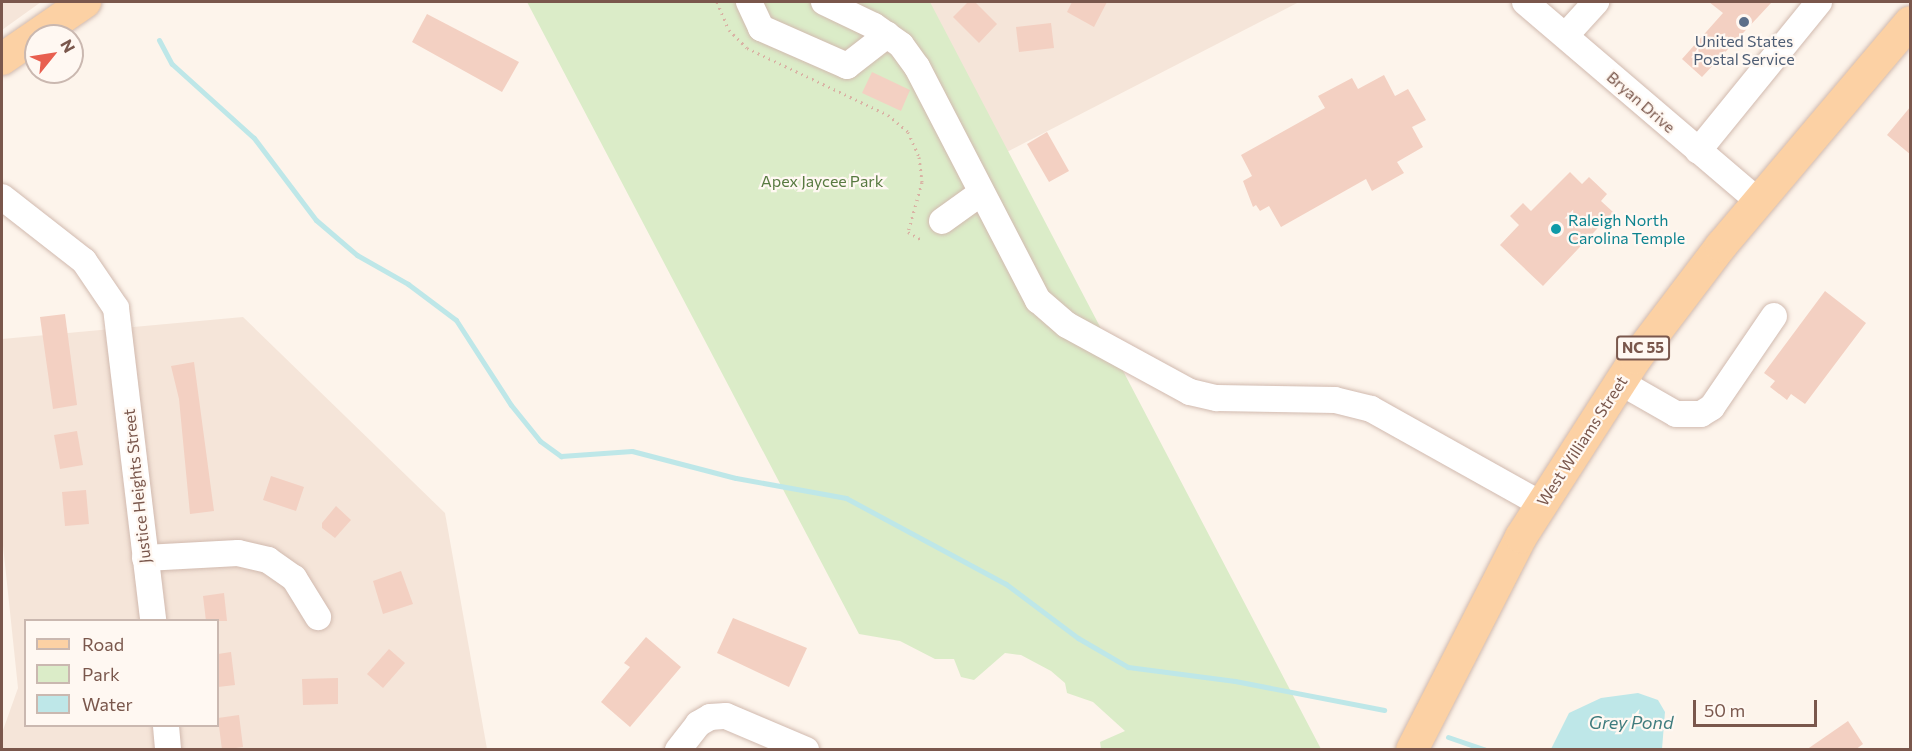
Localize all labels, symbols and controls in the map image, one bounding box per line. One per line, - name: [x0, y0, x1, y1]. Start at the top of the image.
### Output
- marker: United States Postal Service: [1737, 15, 1751, 29]
- north arrow: [24, 24, 84, 84]
- place label: United States Postal Service: [1693, 31, 1795, 69]
- text: N: [57, 36, 80, 56]
- street label: Bryan Drive: [1603, 67, 1679, 137]
- park label: Apex Jaycee Park: [761, 171, 883, 191]
- place label: Raleigh North Carolina Temple: [1568, 210, 1685, 248]
- marker: Raleigh North Carolina Temple: [1549, 222, 1563, 236]
- road number: NC 55: [1616, 336, 1670, 360]
- street label: West Williams Street: [1533, 372, 1631, 510]
- street label: Justice Heights Street: [119, 408, 155, 564]
- legend: [24, 619, 219, 727]
- text: Road: [82, 633, 124, 655]
- text: Park: [82, 663, 120, 685]
- scale bar: [1696, 688, 1820, 726]
- text: Water: [82, 693, 133, 715]
- text: 50 m: [1704, 699, 1745, 721]
- water label: Grey Pond: [1589, 711, 1673, 733]

